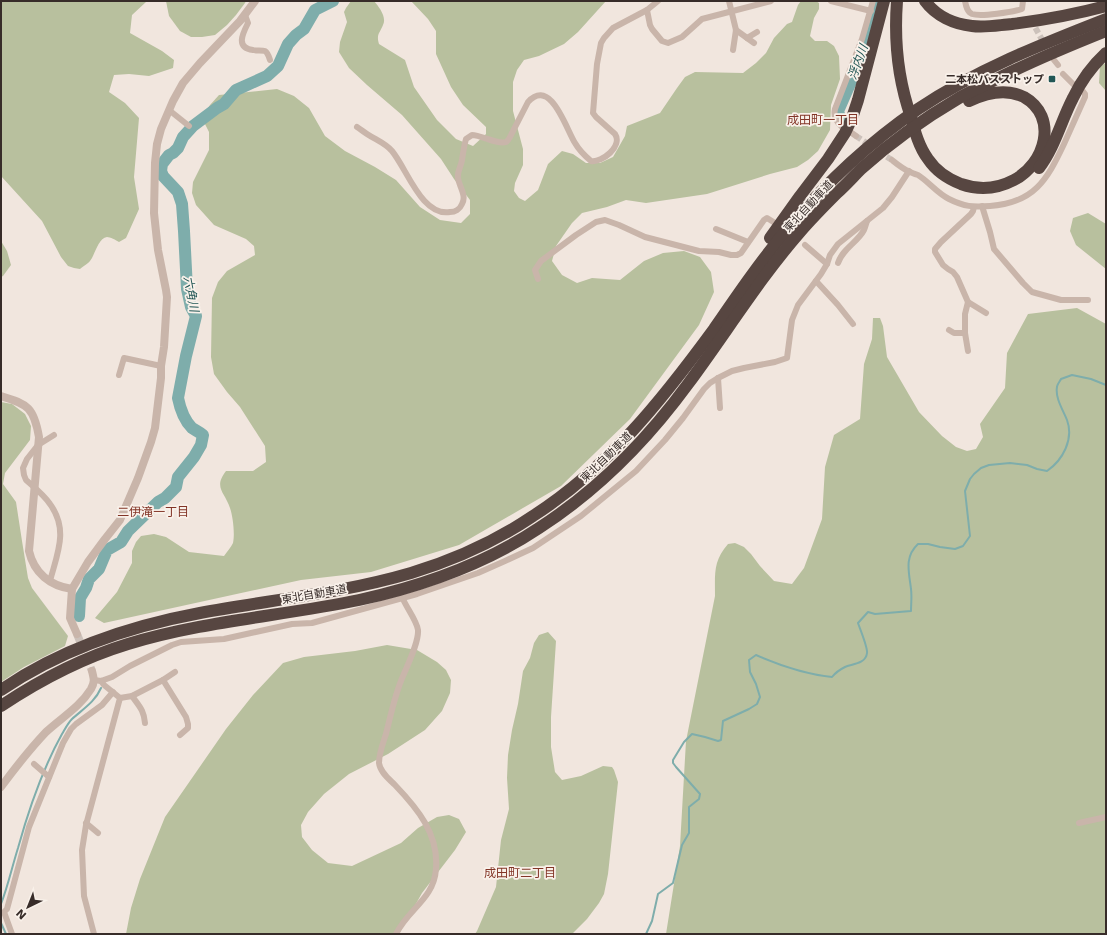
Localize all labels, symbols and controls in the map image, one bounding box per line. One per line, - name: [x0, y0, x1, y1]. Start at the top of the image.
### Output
- water label: 浮内川: [845, 41, 871, 81]
- place label: 二本松バスストップ: [945, 73, 1044, 86]
- marker: 二本松バスストップ: [1047, 74, 1057, 84]
- district label: 成田町一丁目: [787, 113, 859, 127]
- street label: 東北自動車道: [781, 178, 836, 235]
- water label: 六角川: [181, 275, 202, 315]
- street label: 東北自動車道: [578, 430, 635, 485]
- district label: 二伊滝一丁目: [117, 505, 189, 519]
- street label: 東北自動車道: [280, 582, 348, 607]
- district label: 成田町二丁目: [484, 866, 556, 880]
- north arrow: [8, 887, 48, 927]
- text: N: [14, 906, 29, 922]

